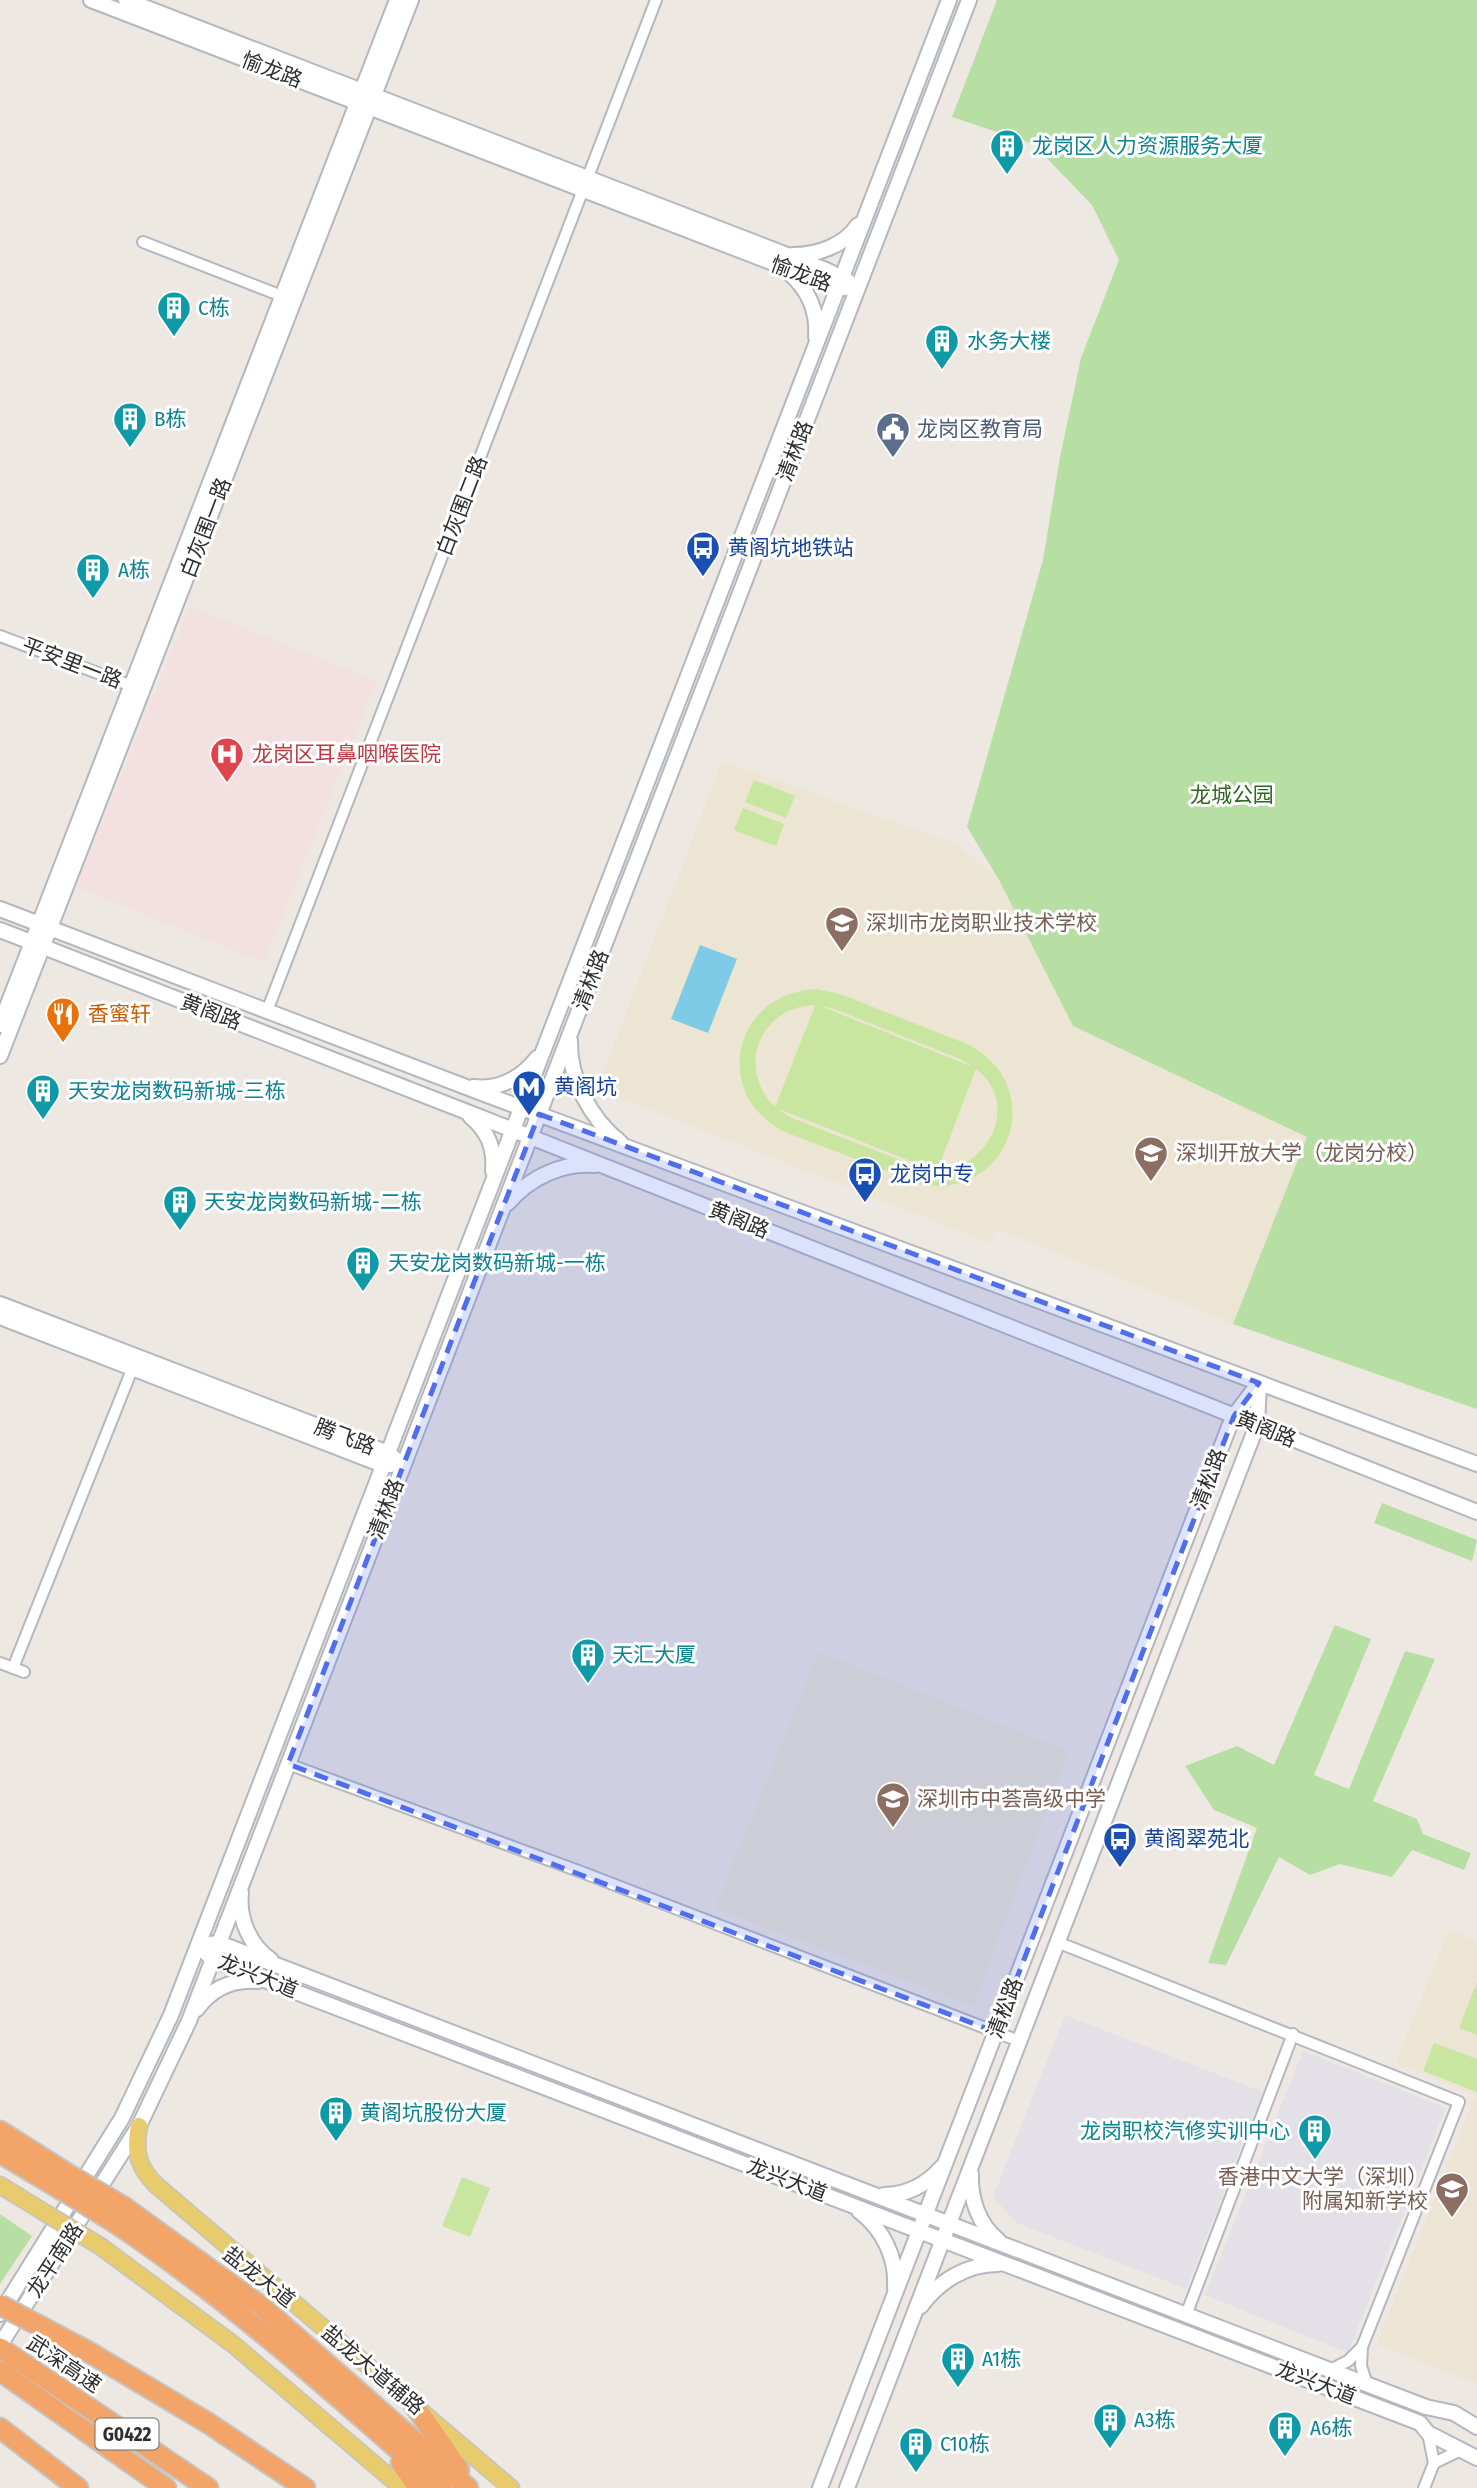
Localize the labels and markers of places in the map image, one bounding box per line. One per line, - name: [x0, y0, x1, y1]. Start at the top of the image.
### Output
- building icon: 龙岗区人力资源服务大厦: [988, 127, 1026, 176]
- place label: 龙岗区人力资源服务大厦: [1032, 133, 1263, 159]
- building icon: C栋: [155, 289, 193, 338]
- place label: C栋: [198, 295, 230, 321]
- building icon: 水务大楼: [923, 322, 961, 371]
- place label: 水务大楼: [967, 328, 1051, 354]
- building icon: B栋: [111, 400, 149, 449]
- place label: B栋: [154, 406, 187, 432]
- public building icon: 龙岗区教育局: [874, 410, 912, 459]
- place label: 龙岗区教育局: [917, 416, 1043, 442]
- bus stop icon: 黄阁坑地铁站: [684, 529, 722, 578]
- place label: 黄阁坑地铁站: [728, 535, 854, 561]
- building icon: A栋: [74, 551, 112, 600]
- place label: A栋: [118, 557, 150, 583]
- hospital icon: 龙岗区耳鼻咽喉医院: [208, 735, 246, 784]
- place label: 龙岗区耳鼻咽喉医院: [252, 741, 441, 767]
- school or university icon: 深圳市龙岗职业技术学校: [823, 904, 861, 953]
- place label: 深圳市龙岗职业技术学校: [866, 910, 1097, 936]
- restaurant icon: 香蜜轩: [44, 995, 82, 1044]
- place label: 香蜜轩: [88, 1001, 151, 1027]
- metro station icon: 黄阁坑: [510, 1068, 548, 1117]
- building icon: 天安龙岗数码新城-三栋: [24, 1072, 62, 1121]
- place label: 黄阁坑: [554, 1074, 617, 1100]
- place label: 天安龙岗数码新城-三栋: [68, 1078, 286, 1104]
- school or university icon: 深圳开放大学（龙岗分校）: [1132, 1134, 1170, 1183]
- place label: 深圳开放大学（龙岗分校）: [1176, 1140, 1428, 1166]
- bus stop icon: 龙岗中专: [846, 1155, 884, 1204]
- place label: 龙岗中专: [890, 1161, 974, 1187]
- building icon: 天安龙岗数码新城-二栋: [161, 1183, 199, 1232]
- place label: 天安龙岗数码新城-二栋: [204, 1189, 422, 1215]
- building icon: 天安龙岗数码新城-一栋: [344, 1244, 382, 1293]
- place label: 天安龙岗数码新城-一栋: [388, 1250, 606, 1276]
- building icon: 天汇大厦: [569, 1636, 607, 1685]
- place label: 天汇大厦: [612, 1642, 696, 1668]
- school or university icon: 深圳市中荟高级中学: [874, 1780, 912, 1829]
- place label: 深圳市中荟高级中学: [917, 1786, 1106, 1812]
- bus stop icon: 黄阁翠苑北: [1101, 1820, 1139, 1869]
- place label: 黄阁翠苑北: [1144, 1826, 1249, 1852]
- building icon: 黄阁坑股份大厦: [317, 2094, 355, 2143]
- place label: 黄阁坑股份大厦: [360, 2100, 507, 2126]
- building icon: 龙岗职校汽修实训中心: [1296, 2112, 1334, 2161]
- place label: 龙岗职校汽修实训中心: [1080, 2118, 1290, 2144]
- place label: 香港中文大学（深圳） 附属知新学校: [1218, 2164, 1428, 2214]
- school or university icon: 香港中文大学（深圳） 附属知新学校: [1433, 2170, 1471, 2219]
- building icon: A1栋: [939, 2340, 977, 2389]
- place label: A1栋: [982, 2346, 1021, 2372]
- building icon: A3栋: [1091, 2401, 1129, 2450]
- place label: A3栋: [1134, 2407, 1176, 2433]
- building icon: A6栋: [1266, 2409, 1304, 2458]
- place label: A6栋: [1310, 2415, 1352, 2441]
- building icon: C10栋: [897, 2425, 935, 2474]
- place label: C10栋: [940, 2431, 990, 2457]

